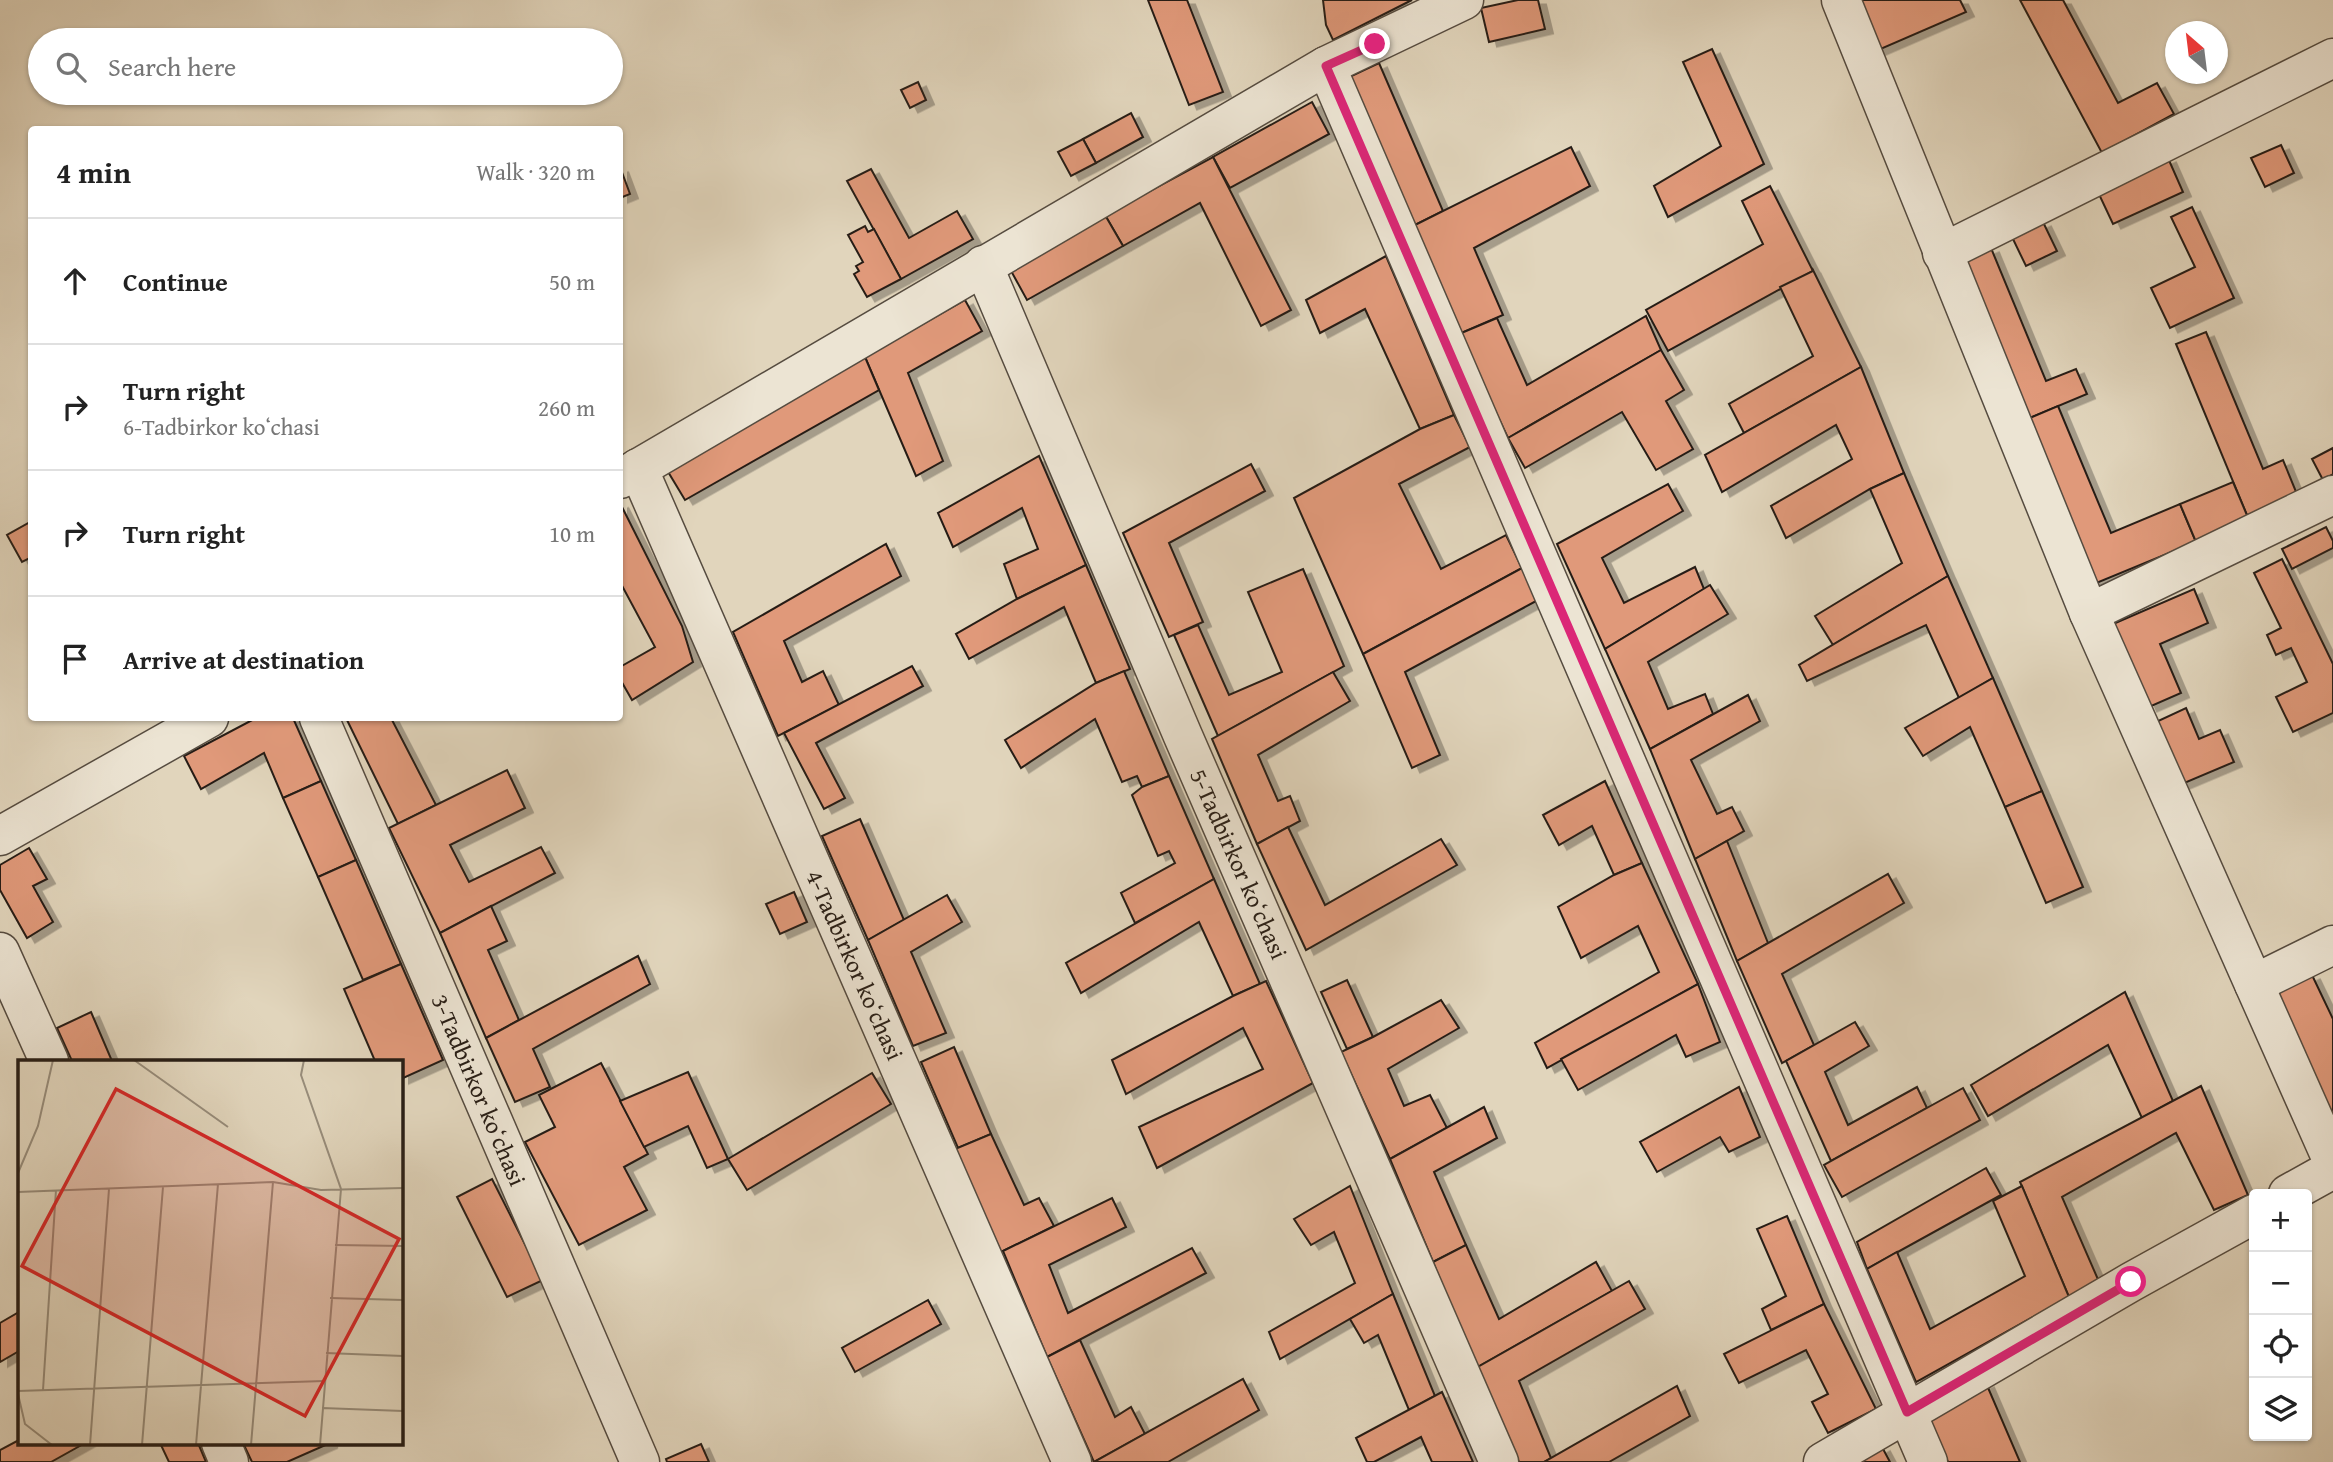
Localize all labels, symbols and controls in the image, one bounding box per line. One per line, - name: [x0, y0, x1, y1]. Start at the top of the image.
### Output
- north arrow: [2165, 21, 2228, 84]
- search box: [28, 28, 623, 105]
- route end: [1359, 28, 1390, 59]
- text: Search here: [108, 47, 236, 86]
- icon: search: [52, 48, 90, 86]
- text: 4 min: [56, 150, 131, 194]
- text: Walk · 320 m: [476, 155, 595, 188]
- icon: ahead: [56, 262, 94, 300]
- text: Continue: [123, 262, 228, 301]
- text: 50 m: [549, 265, 595, 298]
- text: Turn right: [123, 371, 245, 410]
- icon: right: [56, 388, 94, 426]
- text: 260 m: [538, 391, 595, 424]
- text: 6-Tadbirkor koʻchasi: [123, 410, 320, 443]
- icon: right: [56, 514, 94, 552]
- text: Turn right: [123, 514, 245, 553]
- text: 10 m: [549, 517, 595, 550]
- icon: arrive: [56, 640, 94, 678]
- text: Arrive at destination: [123, 640, 364, 679]
- street label: 5-Tadbirkor koʻchasi: [1181, 763, 1297, 965]
- street label: 4-Tadbirkor koʻchasi: [797, 864, 913, 1066]
- street label: 3-Tadbirkor koʻchasi: [423, 989, 535, 1192]
- inset map: [18, 1060, 402, 1444]
- map controls: [2249, 1189, 2312, 1441]
- button: +: [2249, 1189, 2312, 1252]
- button: −: [2249, 1252, 2312, 1315]
- route start: [2115, 1266, 2146, 1297]
- button: locate: [2249, 1315, 2312, 1378]
- button: layers: [2249, 1378, 2312, 1441]

